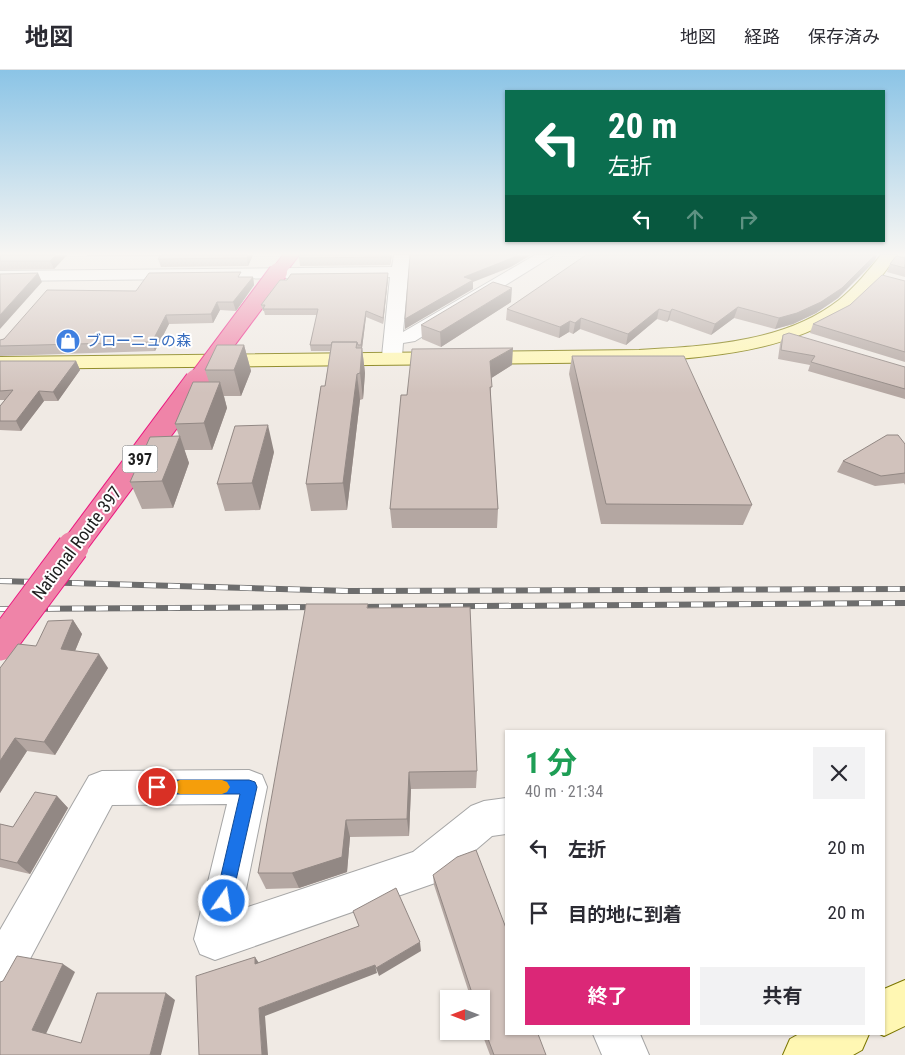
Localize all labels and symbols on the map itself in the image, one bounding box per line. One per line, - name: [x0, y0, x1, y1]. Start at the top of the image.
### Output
- shop icon: ブローニュの森: [55, 328, 81, 354]
- place label: ブローニュの森: [86, 332, 191, 350]
- road number: 397: [122, 446, 158, 472]
- street label: National Route 397: [27, 482, 126, 603]
- pin: [136, 766, 178, 808]
- position arrow: [197, 874, 249, 926]
- north arrow: [440, 990, 490, 1040]

